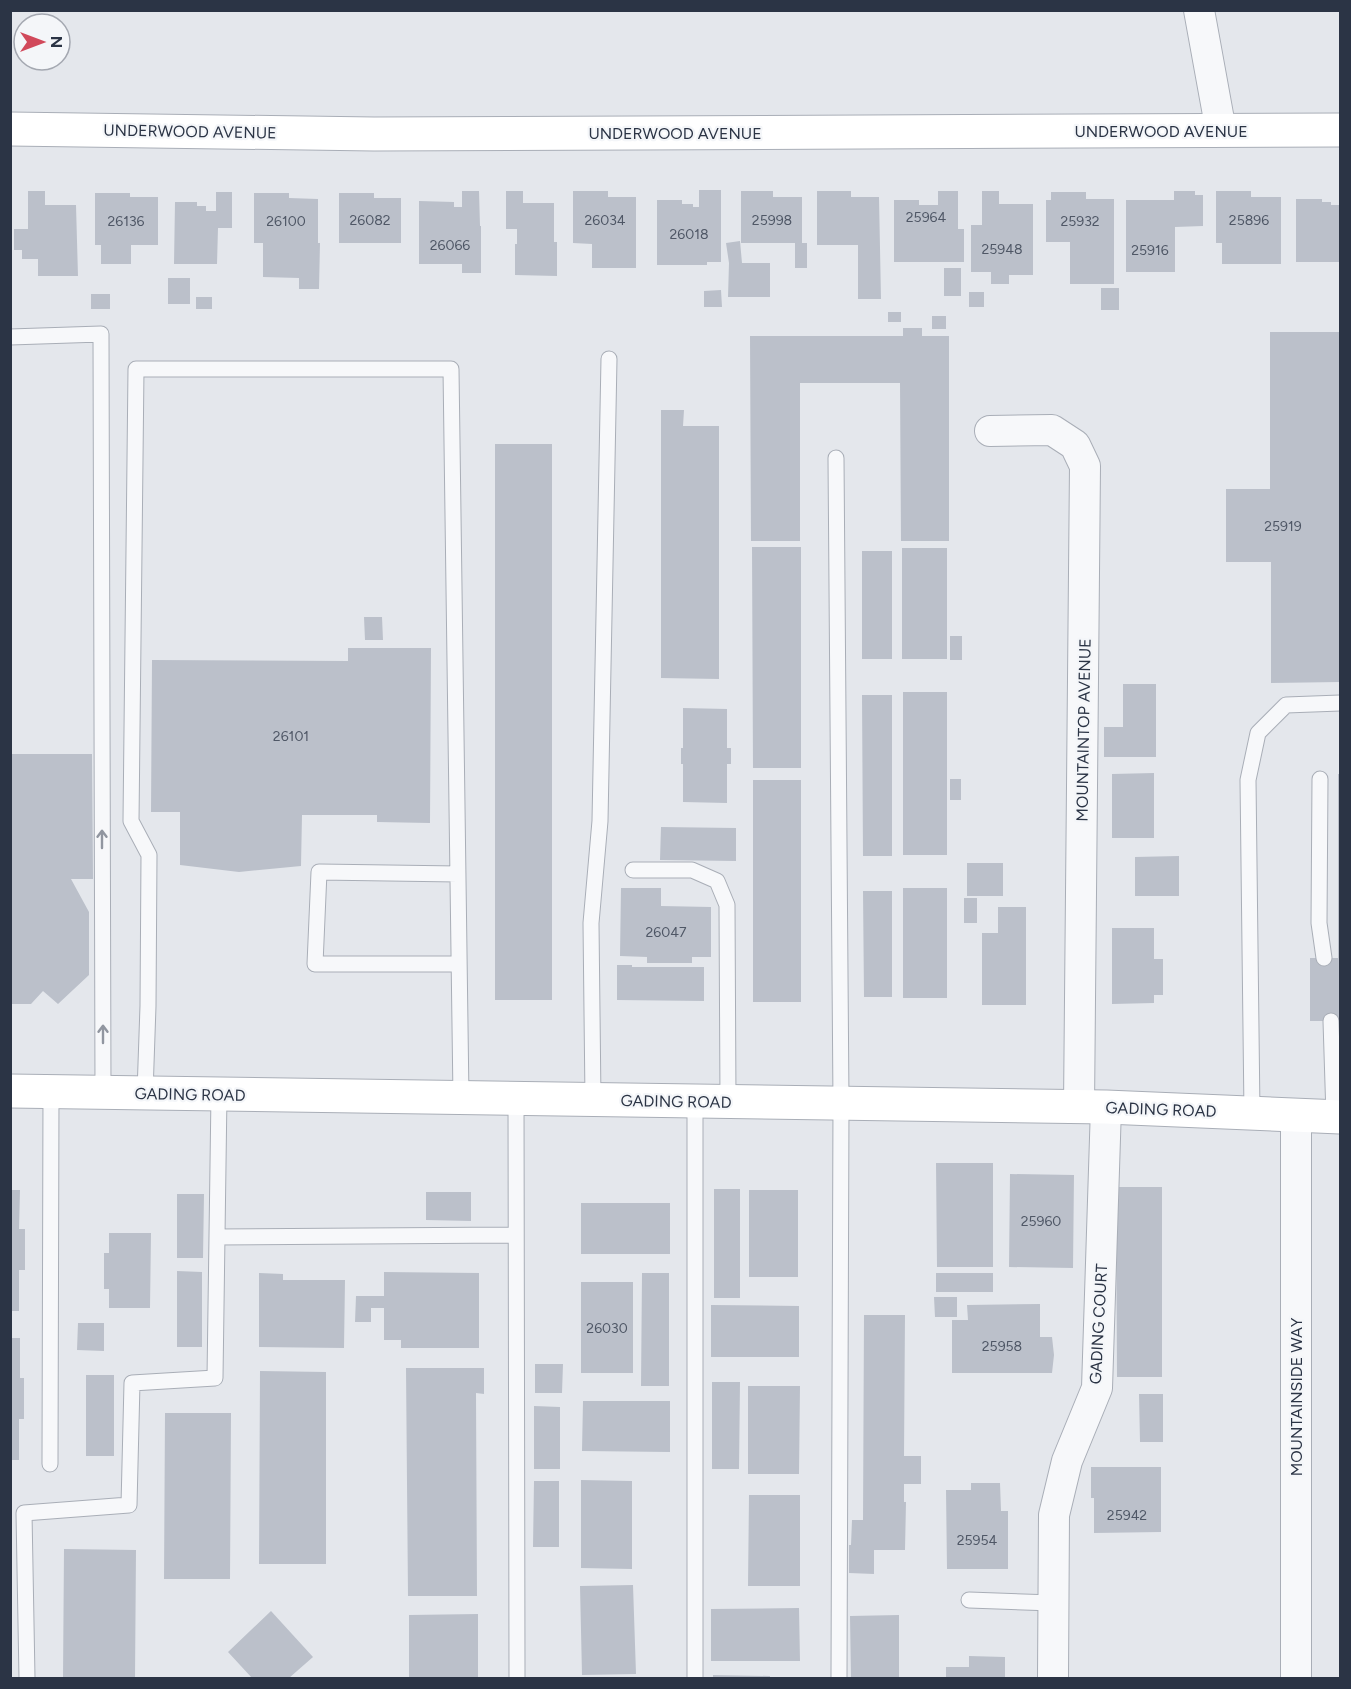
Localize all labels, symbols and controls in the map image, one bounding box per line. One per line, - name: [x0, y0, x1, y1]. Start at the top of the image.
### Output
- north arrow: [12, 12, 72, 72]
- text: N: [47, 36, 66, 48]
- street label: UNDERWOOD AVENUE: [103, 120, 277, 143]
- street label: UNDERWOOD AVENUE: [1074, 122, 1248, 141]
- street label: UNDERWOOD AVENUE: [588, 124, 762, 143]
- house number: 25964: [906, 209, 947, 226]
- house number: 26082: [349, 212, 391, 229]
- house number: 26034: [584, 212, 626, 229]
- house number: 25998: [752, 212, 792, 229]
- house number: 25896: [1229, 212, 1269, 229]
- house number: 26136: [107, 213, 145, 230]
- house number: 26100: [266, 213, 306, 230]
- house number: 25932: [1060, 213, 1100, 230]
- house number: 26018: [669, 226, 709, 243]
- house number: 26066: [430, 237, 470, 254]
- house number: 25948: [981, 241, 1023, 258]
- house number: 25916: [1131, 242, 1169, 259]
- house number: 25919: [1264, 518, 1302, 535]
- street label: MOUNTAINTOP AVENUE: [1072, 638, 1095, 822]
- house number: 26101: [273, 728, 309, 745]
- one-way arrow: [96, 829, 108, 849]
- house number: 26047: [646, 924, 687, 941]
- one-way arrow: [97, 1024, 109, 1044]
- street label: GADING ROAD: [134, 1084, 246, 1105]
- street label: GADING ROAD: [620, 1091, 732, 1112]
- street label: GADING ROAD: [1105, 1098, 1217, 1121]
- house number: 25960: [1021, 1213, 1061, 1230]
- street label: GADING COURT: [1086, 1263, 1111, 1385]
- street label: MOUNTAINSIDE WAY: [1287, 1317, 1306, 1476]
- house number: 26030: [586, 1320, 628, 1337]
- house number: 25958: [982, 1338, 1022, 1355]
- house number: 25942: [1107, 1507, 1147, 1524]
- house number: 25954: [957, 1532, 998, 1549]

